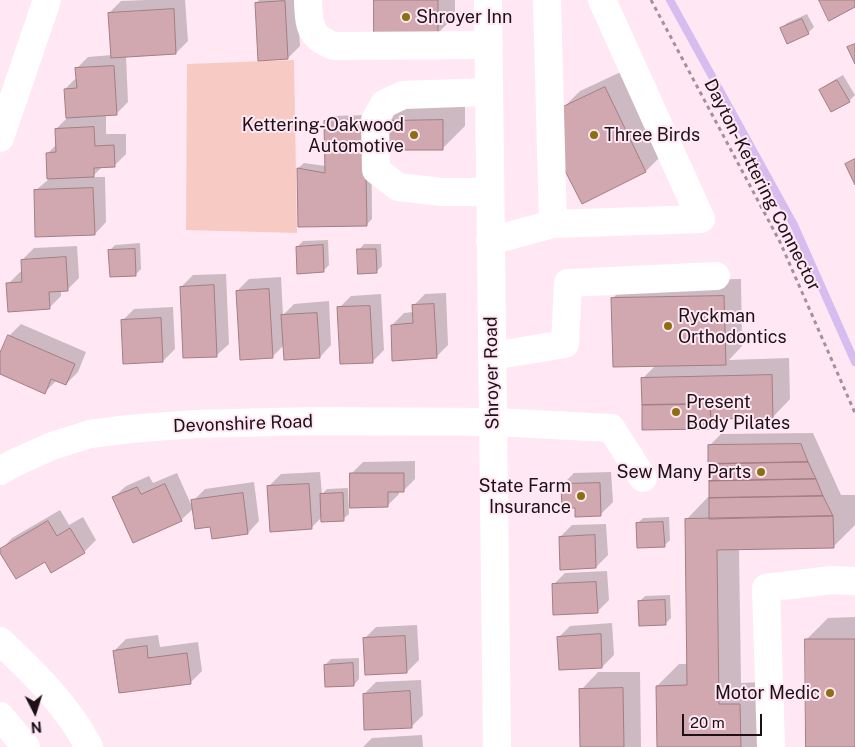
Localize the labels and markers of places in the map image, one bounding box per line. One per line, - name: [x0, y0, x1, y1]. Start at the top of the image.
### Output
- place label: Shroyer Inn: [416, 6, 512, 28]
- marker: Shroyer Inn: [400, 11, 412, 23]
- place label: Kettering-Oakwood Automotive: [242, 114, 404, 156]
- place label: Three Birds: [604, 124, 700, 146]
- marker: Kettering-Oakwood Automotive: [408, 129, 420, 141]
- marker: Three Birds: [588, 129, 600, 141]
- place label: Ryckman Orthodontics: [678, 305, 787, 348]
- marker: Ryckman Orthodontics: [662, 320, 674, 332]
- place label: Present Body Pilates: [686, 391, 790, 434]
- marker: Present Body Pilates: [670, 406, 682, 418]
- place label: Sew Many Parts: [616, 461, 751, 483]
- marker: Sew Many Parts: [755, 466, 767, 478]
- place label: State Farm Insurance: [478, 475, 571, 518]
- marker: State Farm Insurance: [575, 490, 587, 502]
- place label: Motor Medic: [715, 682, 820, 704]
- marker: Motor Medic: [824, 687, 836, 699]

